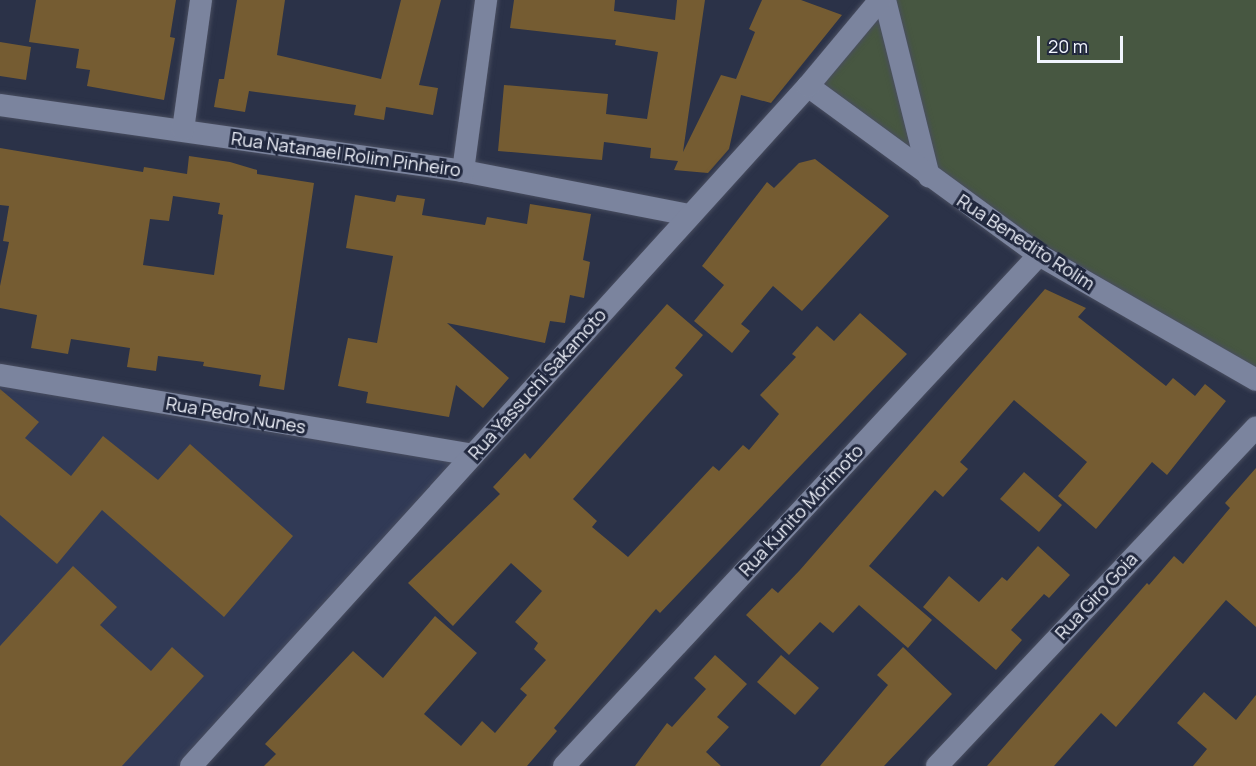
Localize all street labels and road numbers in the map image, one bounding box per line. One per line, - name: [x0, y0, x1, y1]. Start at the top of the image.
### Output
- street label: Rua Natanael Rolim Pinheiro: [230, 127, 462, 181]
- street label: Rua Benedito Rolim: [953, 189, 1099, 295]
- street label: Rua Yassuchi Sakamoto: [464, 304, 610, 464]
- street label: Rua Pedro Nunes: [164, 392, 308, 438]
- street label: Rua Kunito Morimoto: [734, 440, 868, 580]
- street label: Rua Giro Goia: [1050, 548, 1142, 644]

